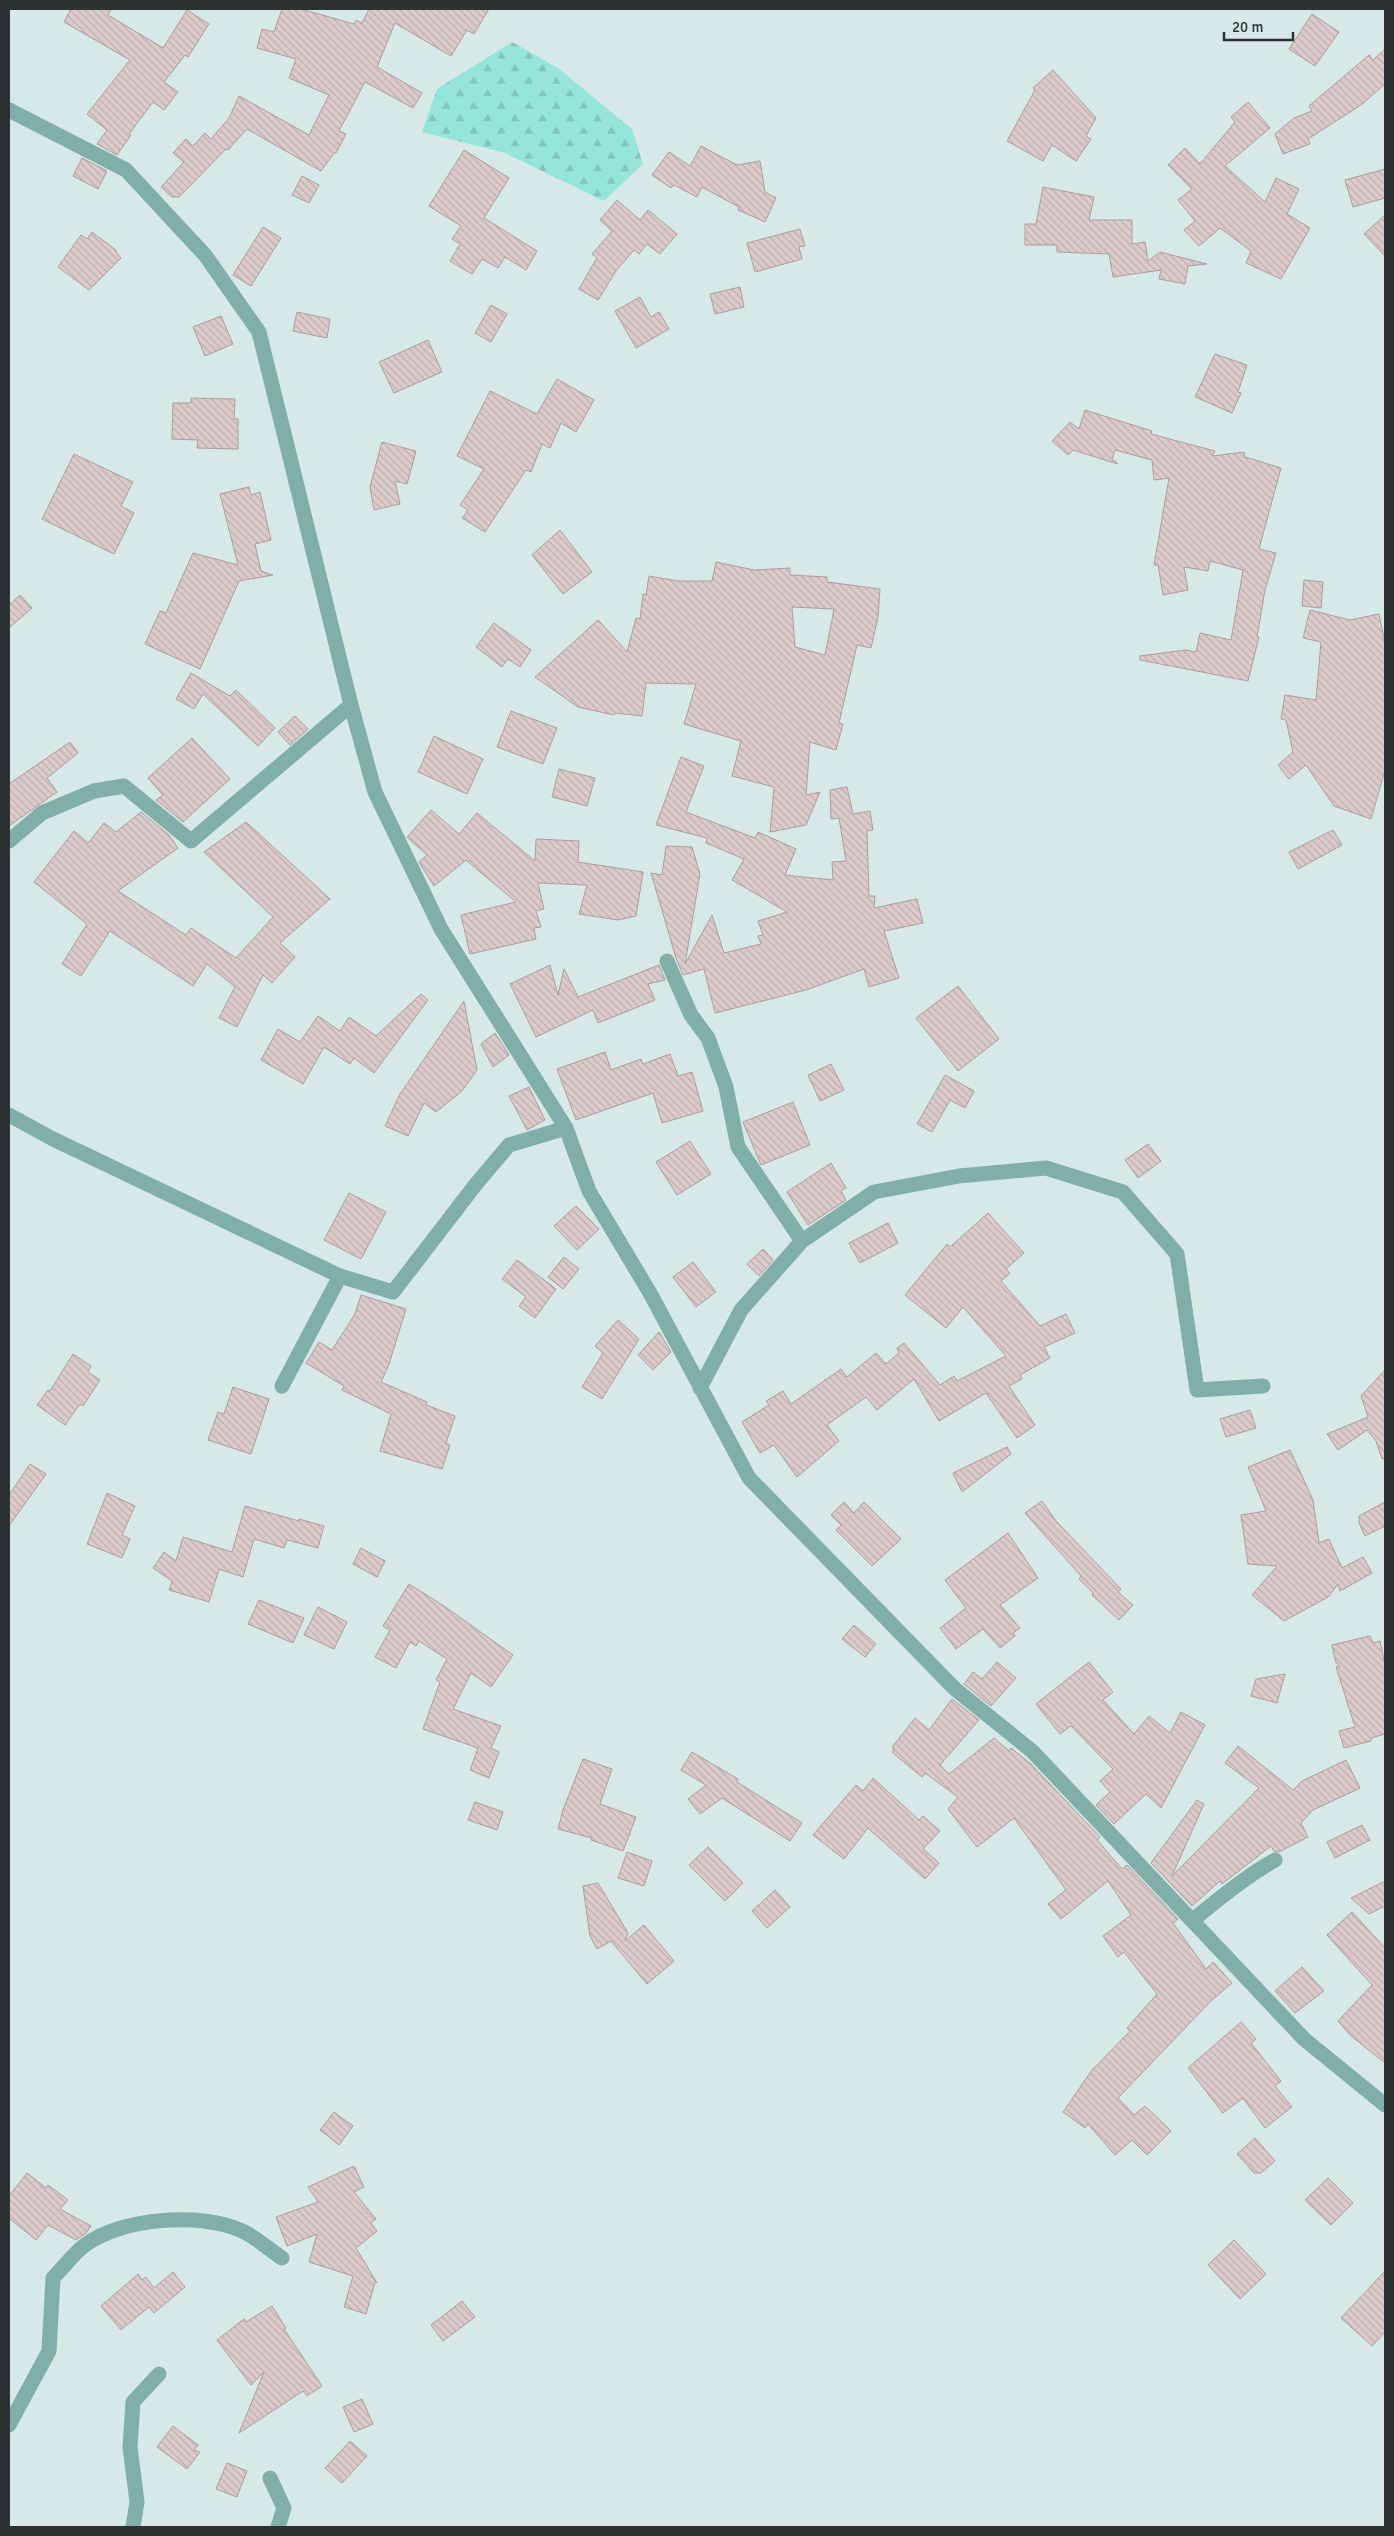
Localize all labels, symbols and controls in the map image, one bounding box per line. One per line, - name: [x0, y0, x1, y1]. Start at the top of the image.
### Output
- scale bar: [1224, 10, 1293, 42]
- text: 20 m: [1232, 18, 1263, 36]

